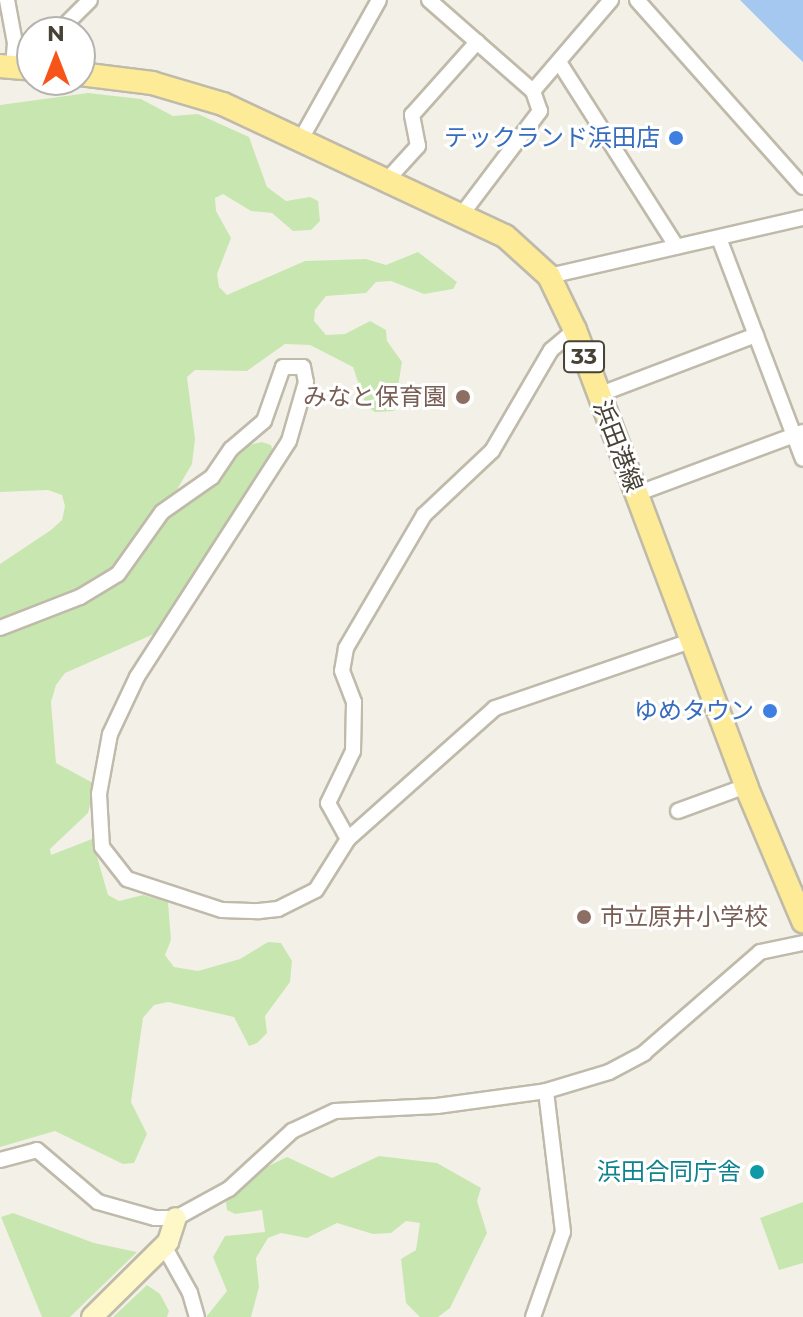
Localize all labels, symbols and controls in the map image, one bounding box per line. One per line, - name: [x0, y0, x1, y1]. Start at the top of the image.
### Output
- north arrow: [16, 16, 96, 96]
- text: N: [47, 20, 65, 47]
- place label: テックランド浜田店: [444, 124, 660, 152]
- marker: テックランド浜田店: [667, 129, 685, 147]
- road number: 33: [562, 339, 606, 375]
- place label: みなと保育園: [303, 383, 447, 411]
- marker: みなと保育園: [454, 388, 472, 406]
- street label: 浜田港線: [587, 396, 649, 496]
- place label: ゆめタウン: [634, 697, 754, 725]
- marker: ゆめタウン: [761, 702, 779, 720]
- place label: 市立原井小学校: [600, 903, 768, 931]
- marker: 市立原井小学校: [575, 908, 593, 926]
- place label: 浜田合同庁舎: [597, 1158, 741, 1186]
- marker: 浜田合同庁舎: [748, 1163, 766, 1181]

